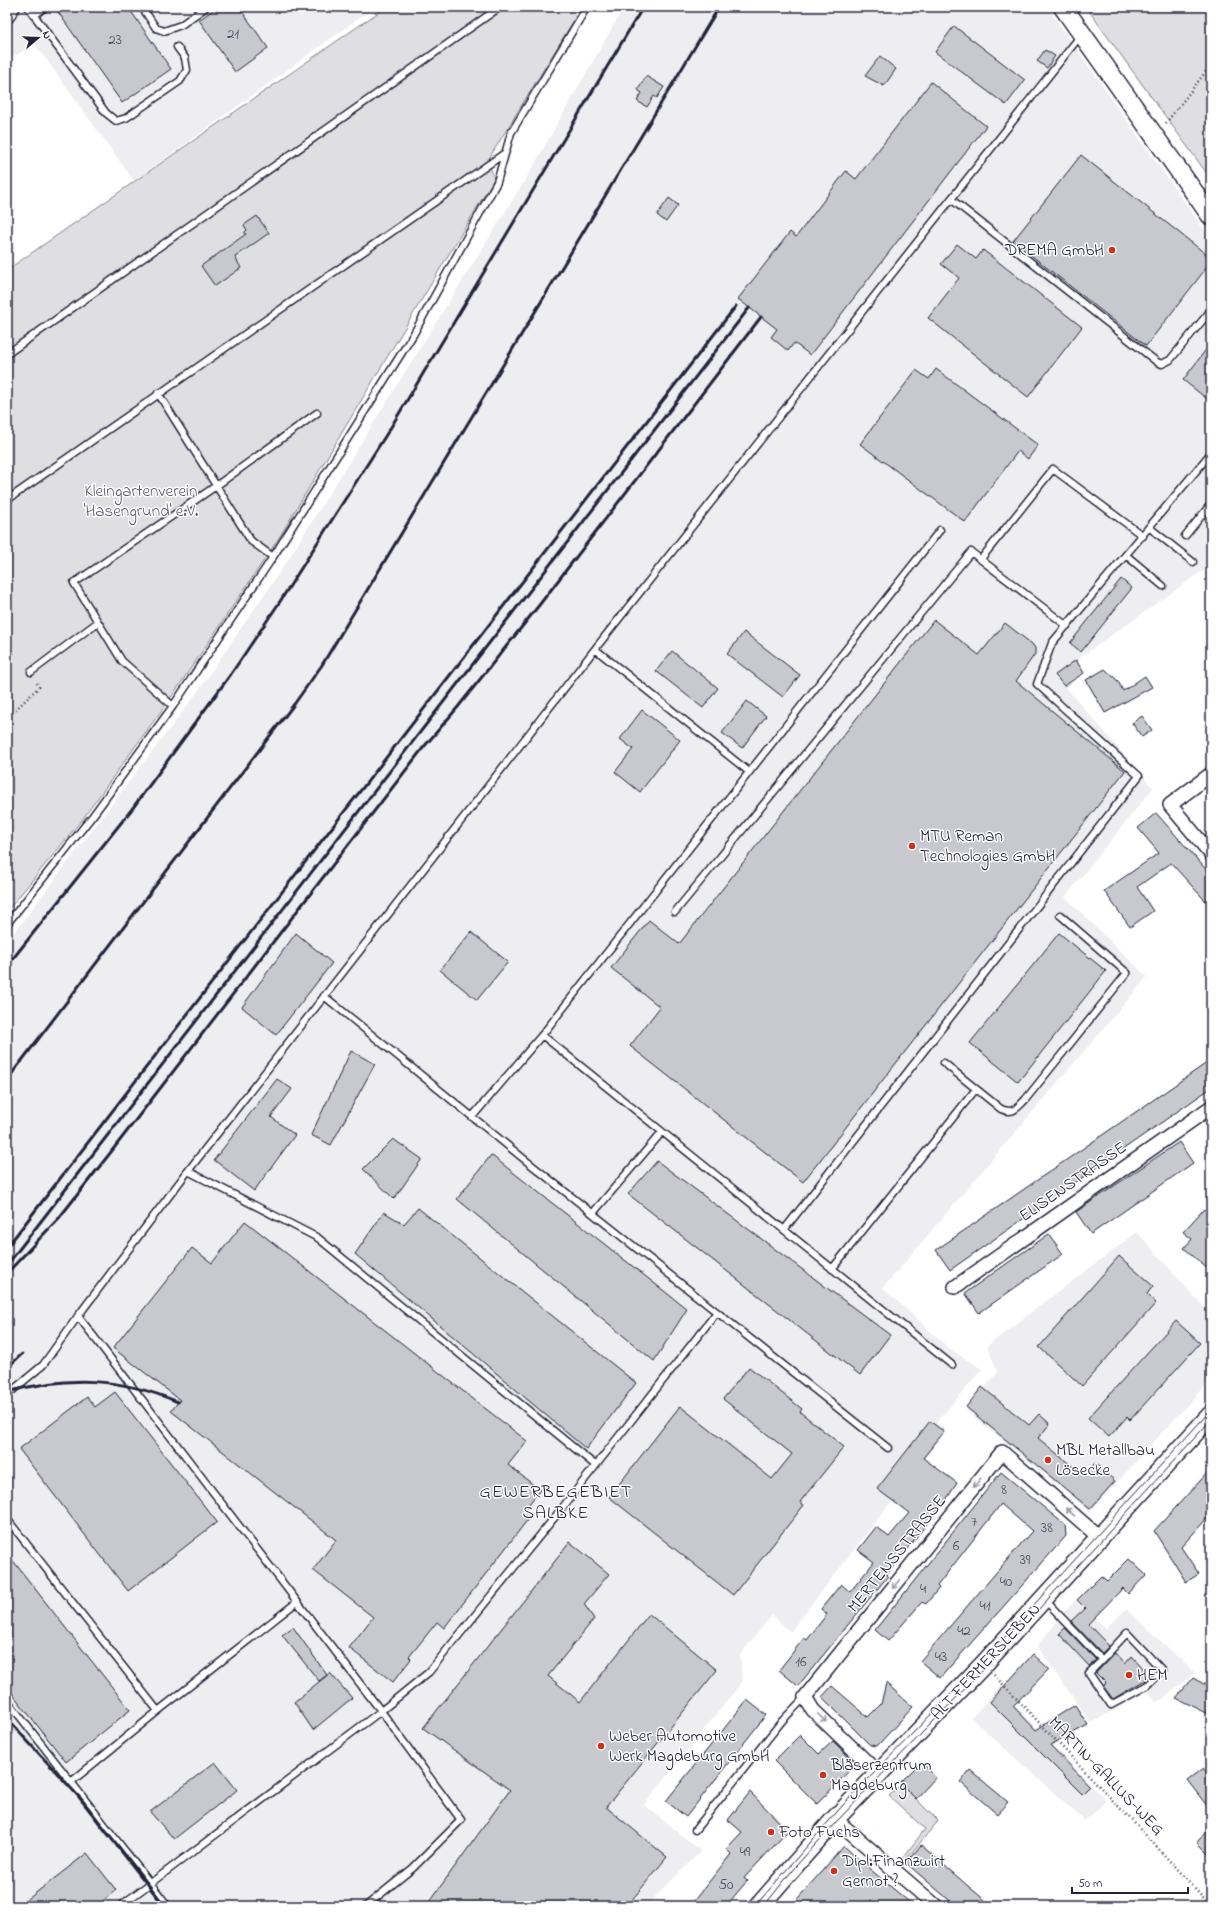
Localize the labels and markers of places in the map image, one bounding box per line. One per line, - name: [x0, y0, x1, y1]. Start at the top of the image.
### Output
- place label: DREMA GmbH: [1004, 238, 1104, 263]
- marker: DREMA GmbH: [1107, 245, 1117, 255]
- place label: MTU Reman Technologies GmbH: [920, 824, 1055, 871]
- marker: MTU Reman Technologies GmbH: [907, 841, 917, 851]
- place label: MBL Metallbau Lösecke: [1056, 1438, 1155, 1483]
- marker: MBL Metallbau Lösecke: [1043, 1455, 1053, 1465]
- place label: HEM: [1137, 1663, 1168, 1688]
- marker: HEM: [1124, 1670, 1134, 1680]
- place label: Weber Automotive Werk Magdeburg GmbH: [609, 1724, 770, 1771]
- marker: Weber Automotive Werk Magdeburg GmbH: [596, 1741, 606, 1751]
- place label: Bläserzentrum Magdeburg: [830, 1753, 931, 1800]
- marker: Bläserzentrum Magdeburg: [818, 1770, 828, 1780]
- place label: Foto Fuchs: [778, 1820, 860, 1845]
- marker: Foto Fuchs: [766, 1827, 776, 1837]
- place label: Dipl.Finanzwirt Gernot ?: [841, 1849, 945, 1894]
- marker: Dipl.Finanzwirt Gernot ?: [829, 1866, 839, 1876]

